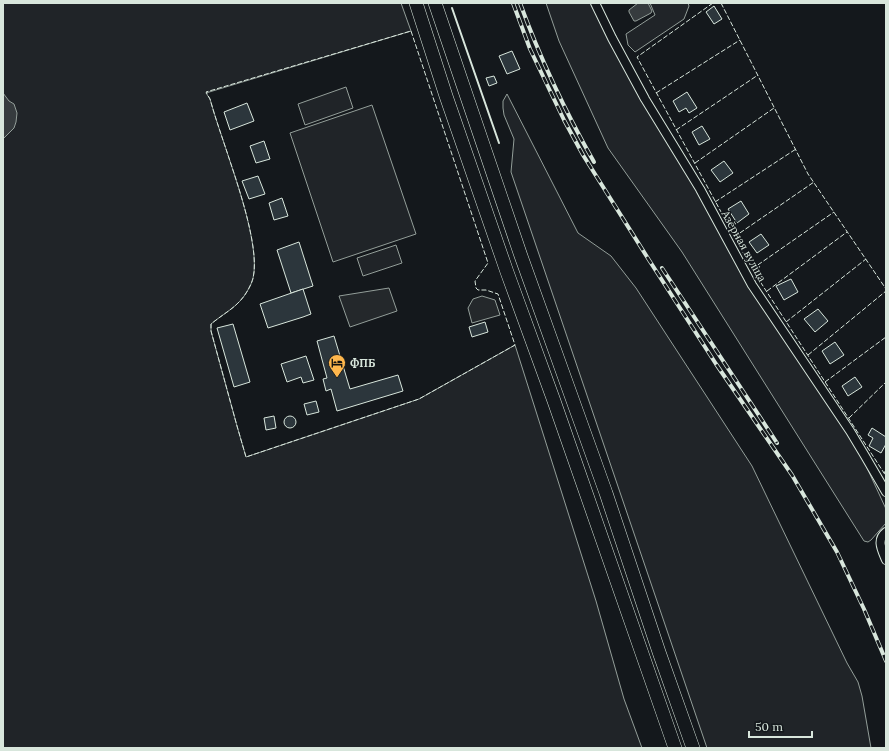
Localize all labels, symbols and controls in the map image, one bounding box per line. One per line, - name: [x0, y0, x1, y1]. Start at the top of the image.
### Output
- street label: Азёрная вуліца: [718, 207, 770, 284]
- hotel icon: ФПБ: [327, 353, 347, 378]
- place label: ФПБ: [350, 356, 375, 370]
- scale bar: [749, 713, 812, 739]
- text: 50 m: [755, 719, 783, 734]

